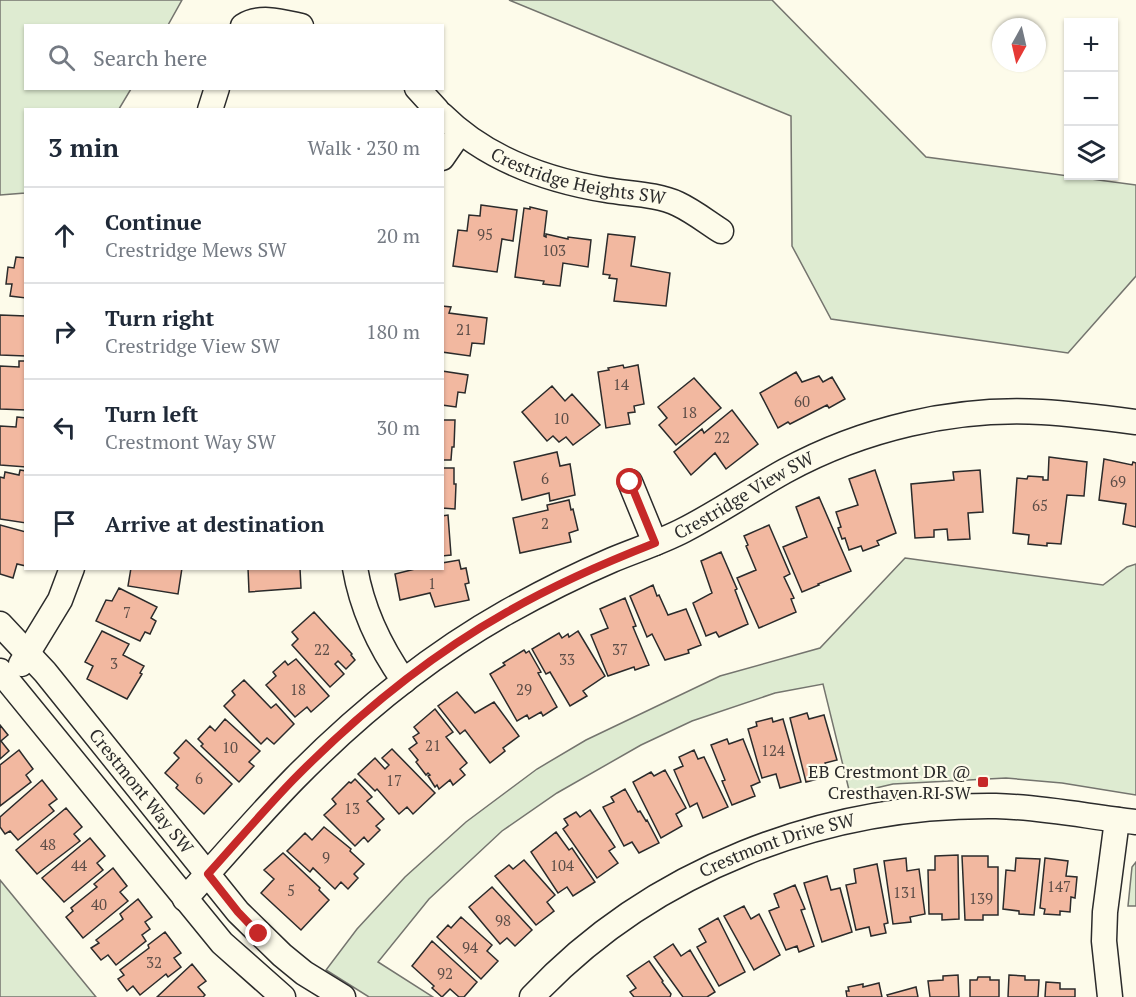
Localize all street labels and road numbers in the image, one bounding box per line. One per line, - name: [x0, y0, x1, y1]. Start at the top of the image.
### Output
- street label: Crestridge Heights SW: [487, 141, 668, 210]
- street label: Crestridge View SW: [670, 445, 817, 544]
- street label: Crestmont Way SW: [84, 723, 200, 858]
- street label: Crestmont Drive SW: [695, 807, 857, 883]

